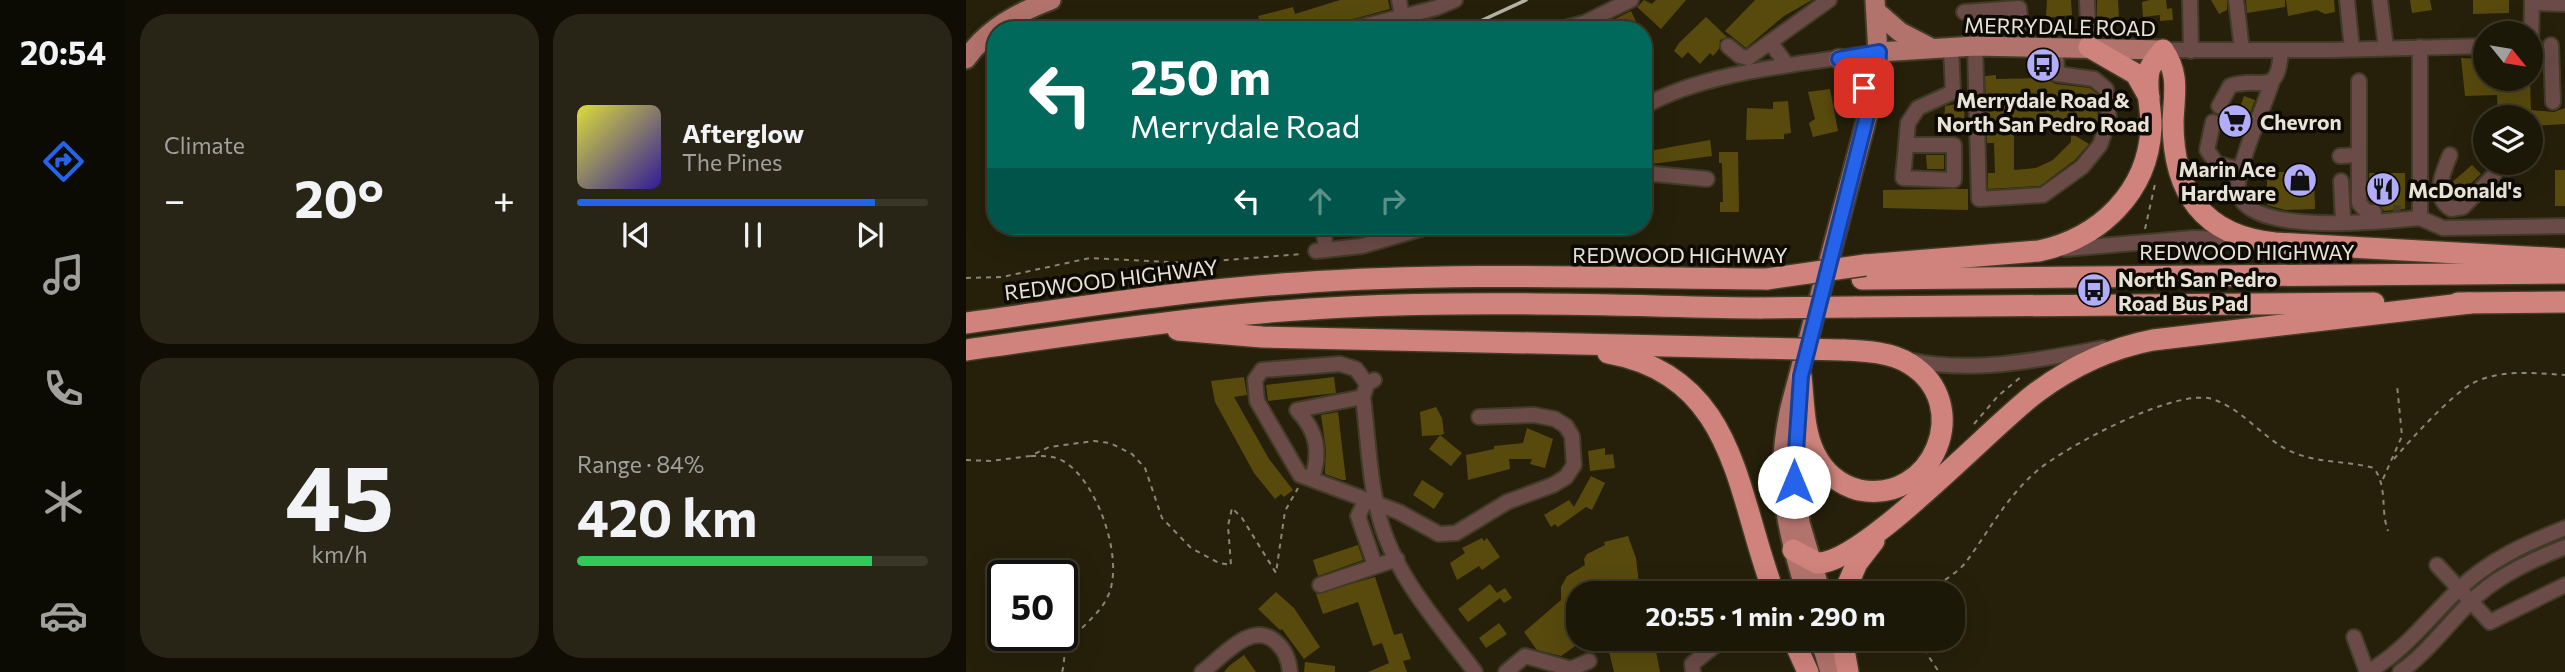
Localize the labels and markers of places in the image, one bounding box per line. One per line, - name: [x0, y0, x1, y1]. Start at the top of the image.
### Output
- bus stop icon: Merrydale Road & North San Pedro Road: [2024, 46, 2062, 84]
- pin: [1834, 58, 1894, 118]
- place label: Merrydale Road & North San Pedro Road: [1936, 87, 2150, 136]
- supermarket icon: Chevron: [2216, 102, 2254, 140]
- place label: Chevron: [2260, 109, 2342, 134]
- place label: Marin Ace Hardware: [2178, 156, 2276, 205]
- shop icon: Marin Ace Hardware: [2281, 161, 2319, 199]
- restaurant icon: McDonald's: [2364, 170, 2402, 208]
- place label: McDonald's: [2408, 177, 2522, 202]
- place label: North San Pedro Road Bus Pad: [2118, 266, 2277, 315]
- bus stop icon: North San Pedro Road Bus Pad: [2075, 271, 2113, 309]

